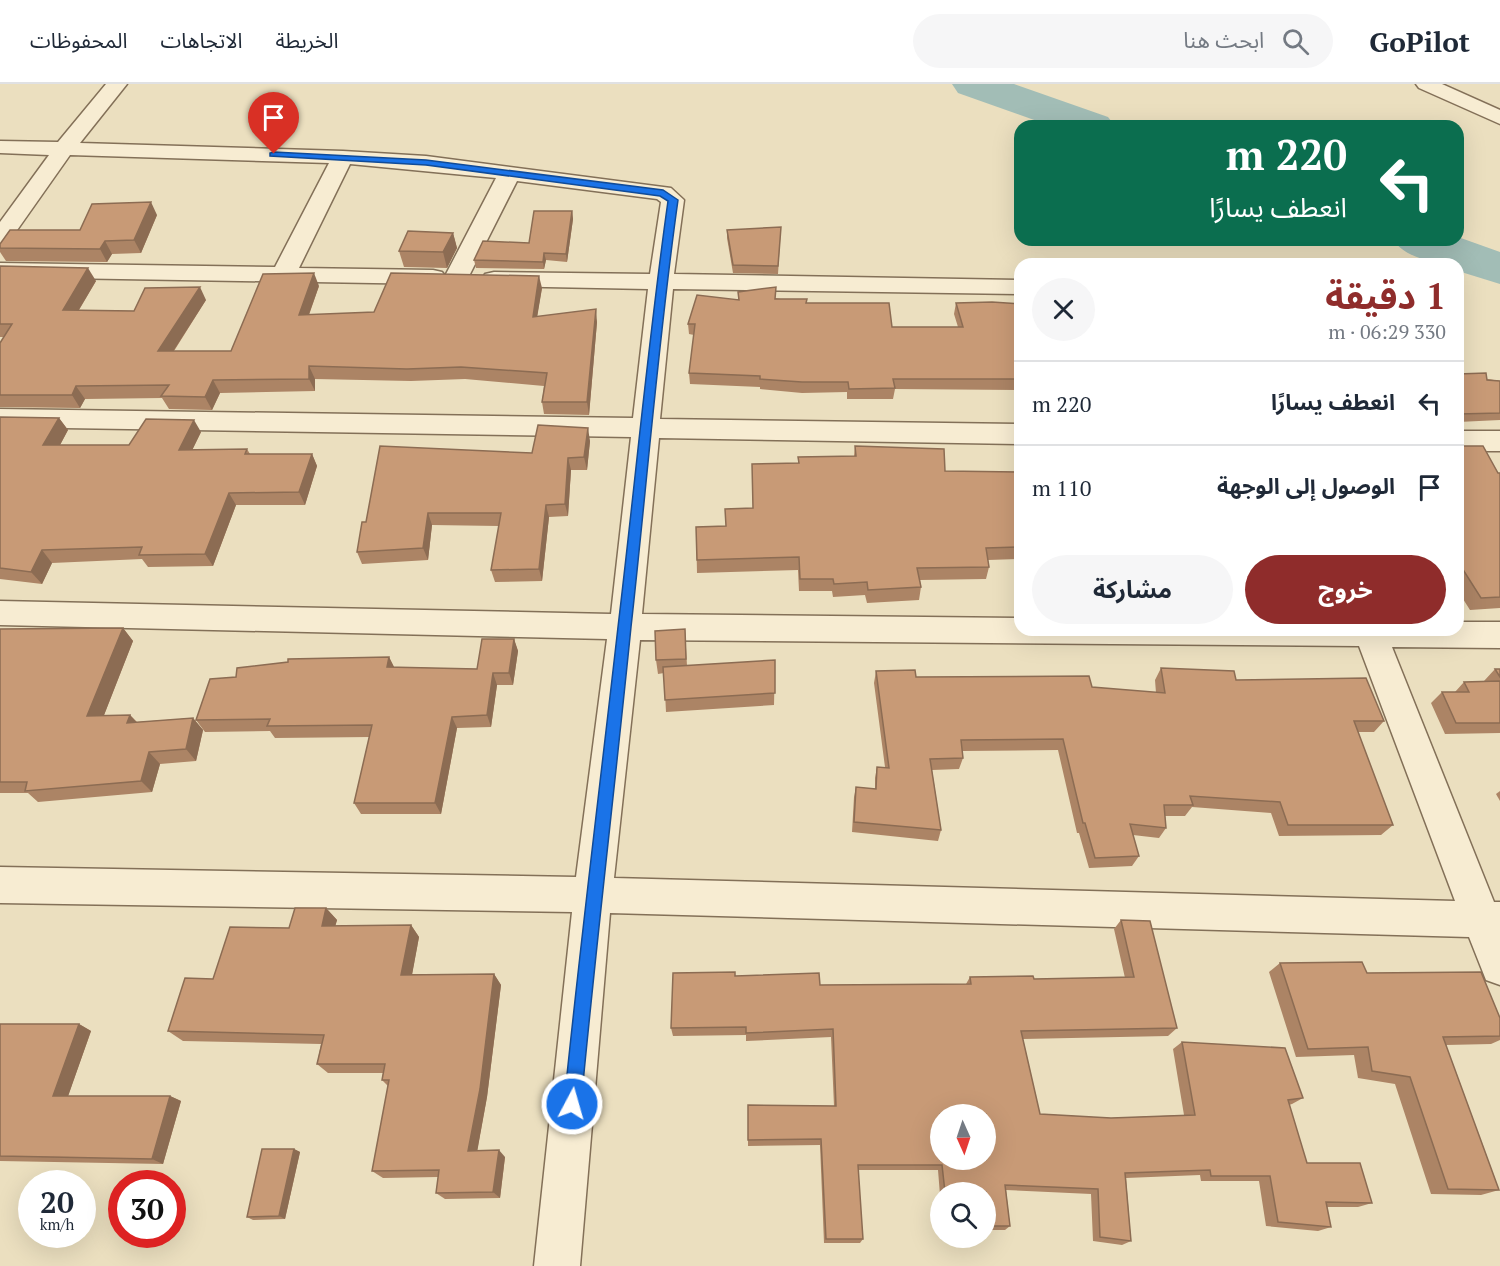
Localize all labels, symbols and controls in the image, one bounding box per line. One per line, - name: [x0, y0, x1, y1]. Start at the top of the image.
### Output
- search box: [913, 14, 1333, 68]
- text: GoPilot: [1369, 23, 1470, 60]
- text: ابحث هنا: [1183, 25, 1264, 54]
- icon: search: [1279, 25, 1312, 58]
- text: المحفوظات: [30, 26, 127, 54]
- text: الاتجاهات: [160, 26, 242, 54]
- text: الخريطة: [275, 26, 338, 54]
- pin: [248, 92, 299, 154]
- icon: arrive: [257, 101, 290, 134]
- text: 220 m: [1226, 126, 1347, 182]
- icon: left: [1368, 144, 1446, 222]
- text: انعطف يسارًا: [1209, 189, 1347, 225]
- text: 1 دقيقة: [1325, 272, 1446, 319]
- button: close: [1032, 278, 1095, 341]
- text: 330 m · 06:29: [1328, 318, 1446, 345]
- text: انعطف يسارًا: [1271, 387, 1395, 416]
- icon: left: [1413, 387, 1446, 420]
- text: 220 m: [1032, 389, 1092, 418]
- text: الوصول إلى الوجهة: [1217, 471, 1395, 500]
- icon: arrive: [1413, 471, 1446, 504]
- text: 110 m: [1032, 473, 1092, 502]
- button: مشاركة: [1032, 555, 1233, 624]
- button: خروج: [1245, 555, 1446, 624]
- position arrow: [540, 1072, 604, 1136]
- north arrow: [930, 1104, 996, 1170]
- map controls: [930, 1104, 996, 1248]
- speed limit sign: 30: [108, 1170, 186, 1248]
- text: 20: [40, 1182, 74, 1222]
- button: search: [930, 1182, 996, 1248]
- text: km/h: [40, 1214, 74, 1234]

